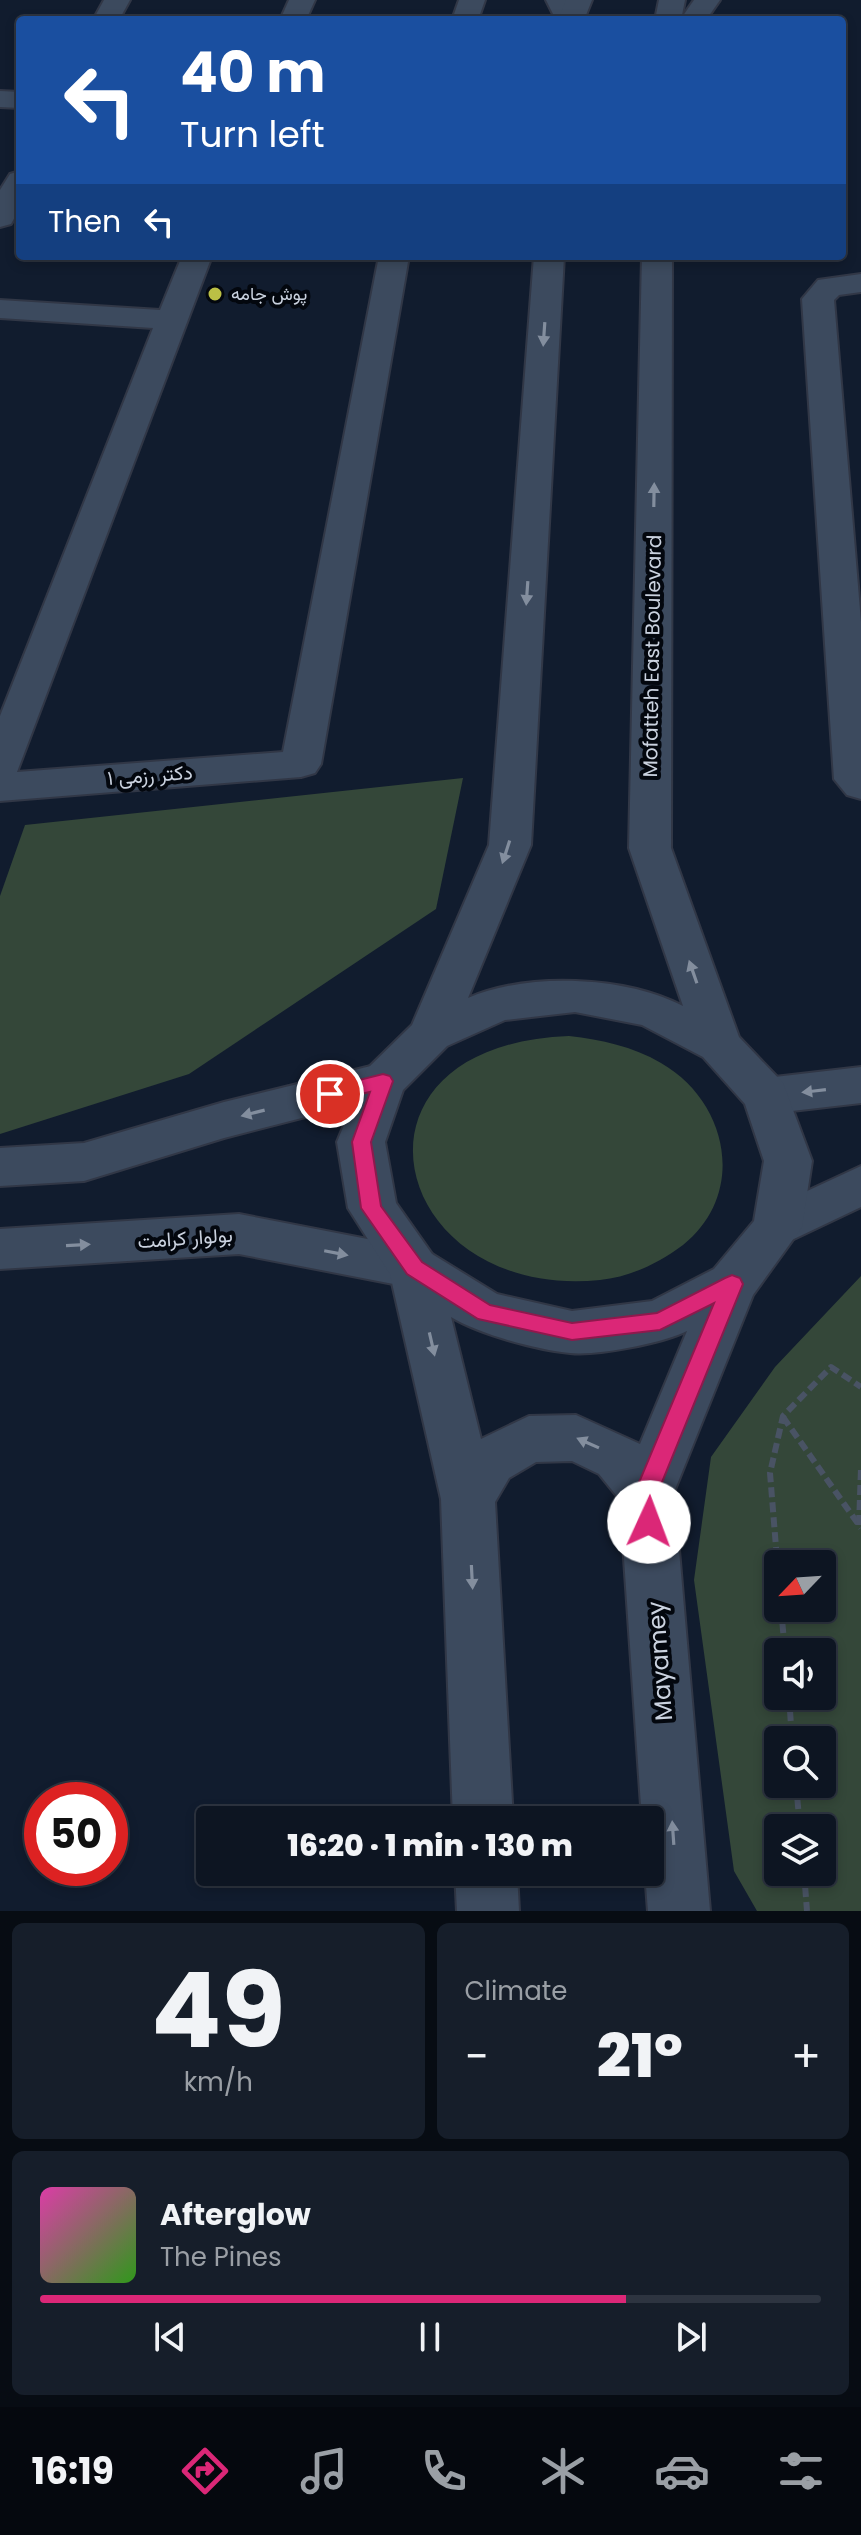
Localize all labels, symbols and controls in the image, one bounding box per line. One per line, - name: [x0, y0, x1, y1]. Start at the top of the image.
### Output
- text: 40 m: [180, 33, 326, 112]
- icon: left: [48, 48, 152, 152]
- text: Turn left: [180, 109, 325, 160]
- text: Then: [48, 200, 121, 243]
- icon: left: [137, 200, 181, 244]
- place label: پوش جامه: [231, 281, 307, 306]
- marker: پوش جامه: [206, 285, 224, 303]
- one-way arrow: [537, 322, 550, 347]
- one-way arrow: [648, 482, 660, 507]
- street label: Mofatteh East Boulevard: [636, 534, 668, 778]
- one-way arrow: [520, 581, 533, 606]
- street label: دکتر رزمی ۱: [106, 758, 194, 792]
- one-way arrow: [500, 840, 512, 864]
- one-way arrow: [687, 959, 699, 983]
- pin: [296, 1060, 364, 1128]
- icon: arrive: [308, 1072, 352, 1116]
- one-way arrow: [801, 1085, 826, 1098]
- one-way arrow: [240, 1107, 265, 1119]
- street label: بولوار کرامت: [136, 1221, 234, 1255]
- one-way arrow: [66, 1239, 91, 1252]
- one-way arrow: [323, 1247, 348, 1260]
- one-way arrow: [426, 1332, 439, 1357]
- one-way arrow: [577, 1437, 600, 1450]
- position arrow: [607, 1480, 691, 1564]
- north arrow: [764, 1550, 836, 1622]
- map controls: [764, 1550, 836, 1886]
- one-way arrow: [466, 1565, 479, 1590]
- street label: Mayamey: [639, 1600, 680, 1722]
- button: sound: [764, 1638, 836, 1710]
- button: search: [764, 1726, 836, 1798]
- speed limit sign: 50: [24, 1782, 128, 1886]
- button: layers: [764, 1814, 836, 1886]
- one-way arrow: [666, 1820, 679, 1845]
- text: 16:20 · 1 min · 130 m: [287, 1824, 573, 1867]
- text: 49: [151, 1938, 285, 2083]
- text: Climate: [465, 1973, 567, 2009]
- text: 21°: [597, 2014, 683, 2098]
- text: −: [465, 2026, 489, 2087]
- text: +: [791, 2026, 821, 2087]
- text: km/h: [184, 2064, 253, 2100]
- text: Afterglow: [160, 2193, 311, 2236]
- text: The Pines: [160, 2239, 282, 2275]
- icon: previous: [148, 2315, 192, 2359]
- icon: pause: [408, 2315, 452, 2359]
- icon: next: [669, 2315, 713, 2359]
- icon: directions: [177, 2443, 233, 2499]
- icon: music: [296, 2443, 352, 2499]
- icon: phone: [416, 2443, 472, 2499]
- icon: climate: [535, 2443, 591, 2499]
- icon: car: [654, 2443, 710, 2499]
- icon: filters: [773, 2443, 829, 2499]
- text: 16:19: [32, 2446, 114, 2497]

